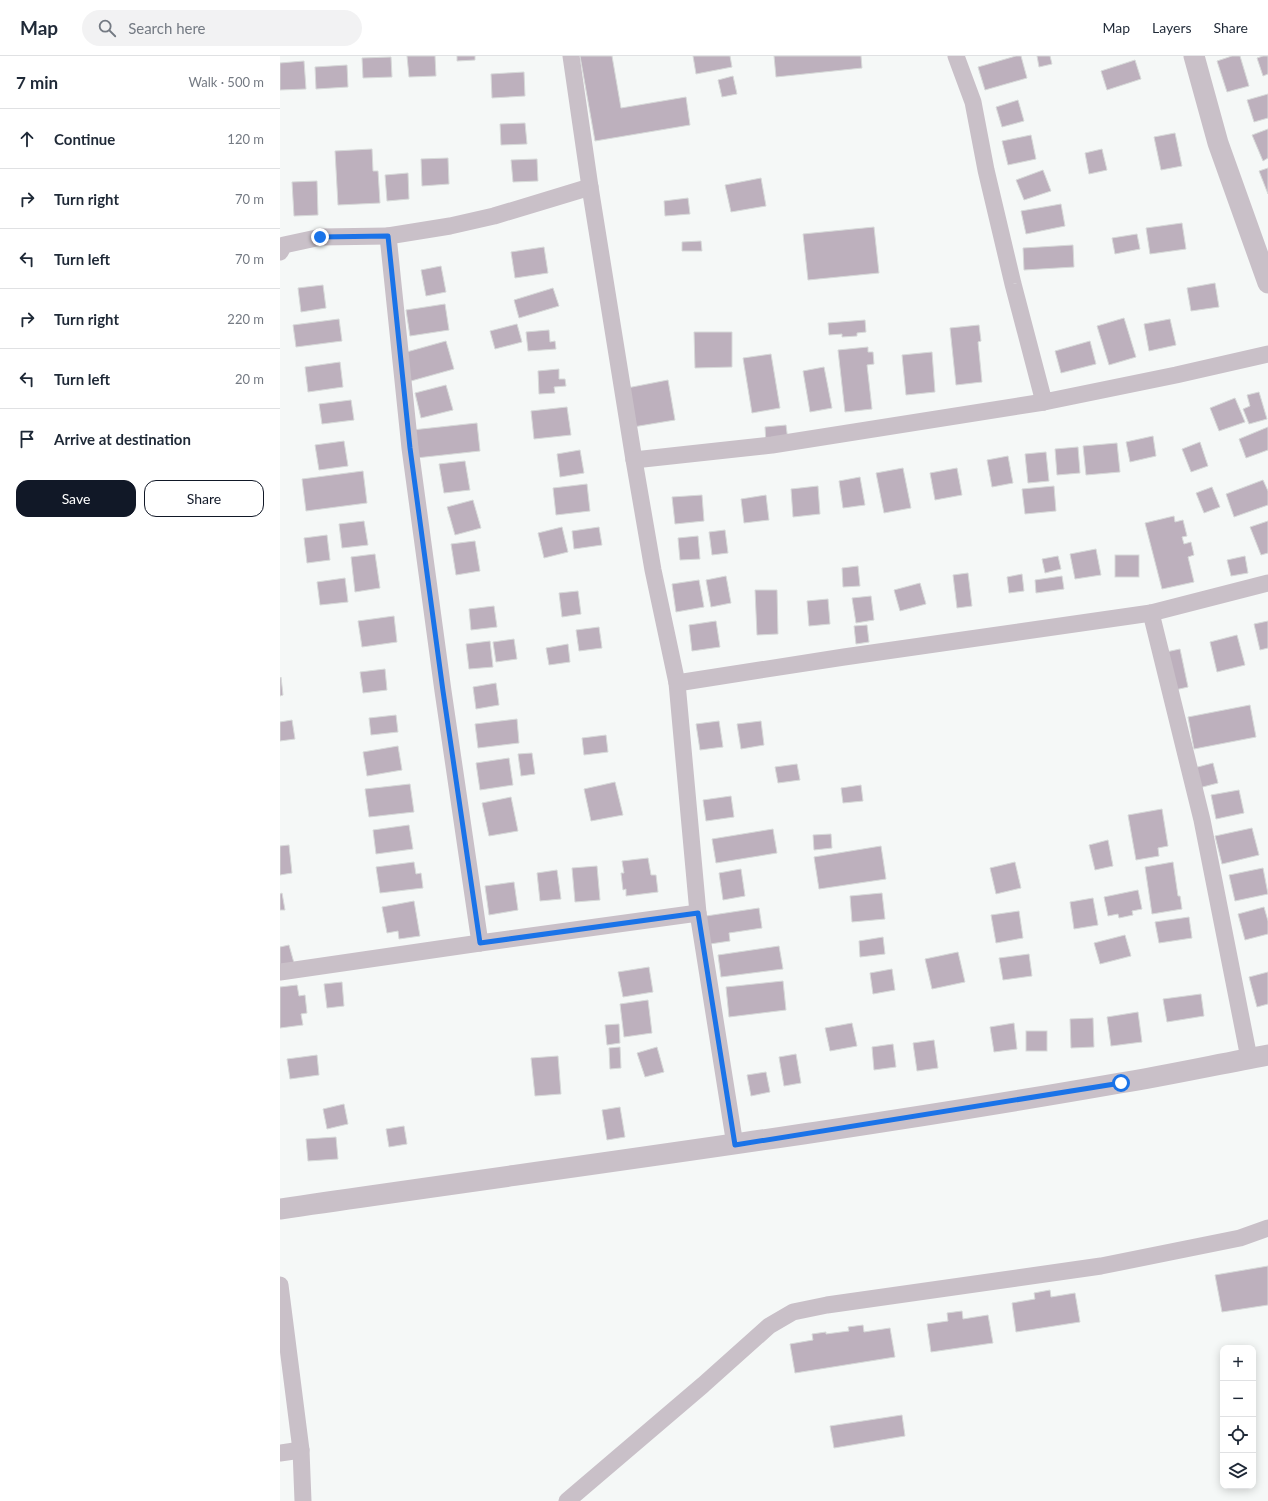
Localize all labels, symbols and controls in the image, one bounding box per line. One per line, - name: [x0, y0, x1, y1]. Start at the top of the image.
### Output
- search box: [82, 10, 362, 46]
- text: Map: [20, 16, 58, 39]
- icon: search: [96, 17, 118, 39]
- text: Search here: [128, 19, 206, 37]
- text: Map: [1102, 19, 1130, 36]
- text: Layers: [1152, 19, 1192, 36]
- text: Share: [1214, 19, 1248, 36]
- text: 7 min: [16, 72, 58, 93]
- text: Walk · 500 m: [188, 74, 264, 90]
- icon: ahead: [16, 128, 38, 150]
- text: Continue: [54, 130, 115, 148]
- text: 120 m: [227, 131, 264, 147]
- icon: right: [16, 188, 38, 210]
- text: Turn right: [54, 190, 119, 208]
- text: 70 m: [235, 191, 264, 207]
- route end: [311, 228, 329, 246]
- icon: left: [16, 248, 38, 270]
- text: Turn left: [54, 250, 110, 268]
- text: 70 m: [235, 251, 264, 267]
- icon: right: [16, 308, 38, 330]
- text: Turn right: [54, 310, 119, 328]
- text: 220 m: [227, 311, 264, 327]
- icon: left: [16, 368, 38, 390]
- text: Turn left: [54, 370, 110, 388]
- text: 20 m: [235, 371, 264, 387]
- icon: arrive: [16, 428, 38, 450]
- text: Arrive at destination: [54, 430, 191, 448]
- button: Save: [16, 480, 136, 517]
- button: Share: [144, 480, 264, 517]
- route start: [1112, 1074, 1130, 1092]
- map controls: [1220, 1345, 1256, 1489]
- button: +: [1220, 1345, 1256, 1381]
- button: −: [1220, 1381, 1256, 1417]
- button: locate: [1220, 1417, 1256, 1453]
- button: layers: [1220, 1453, 1256, 1489]

